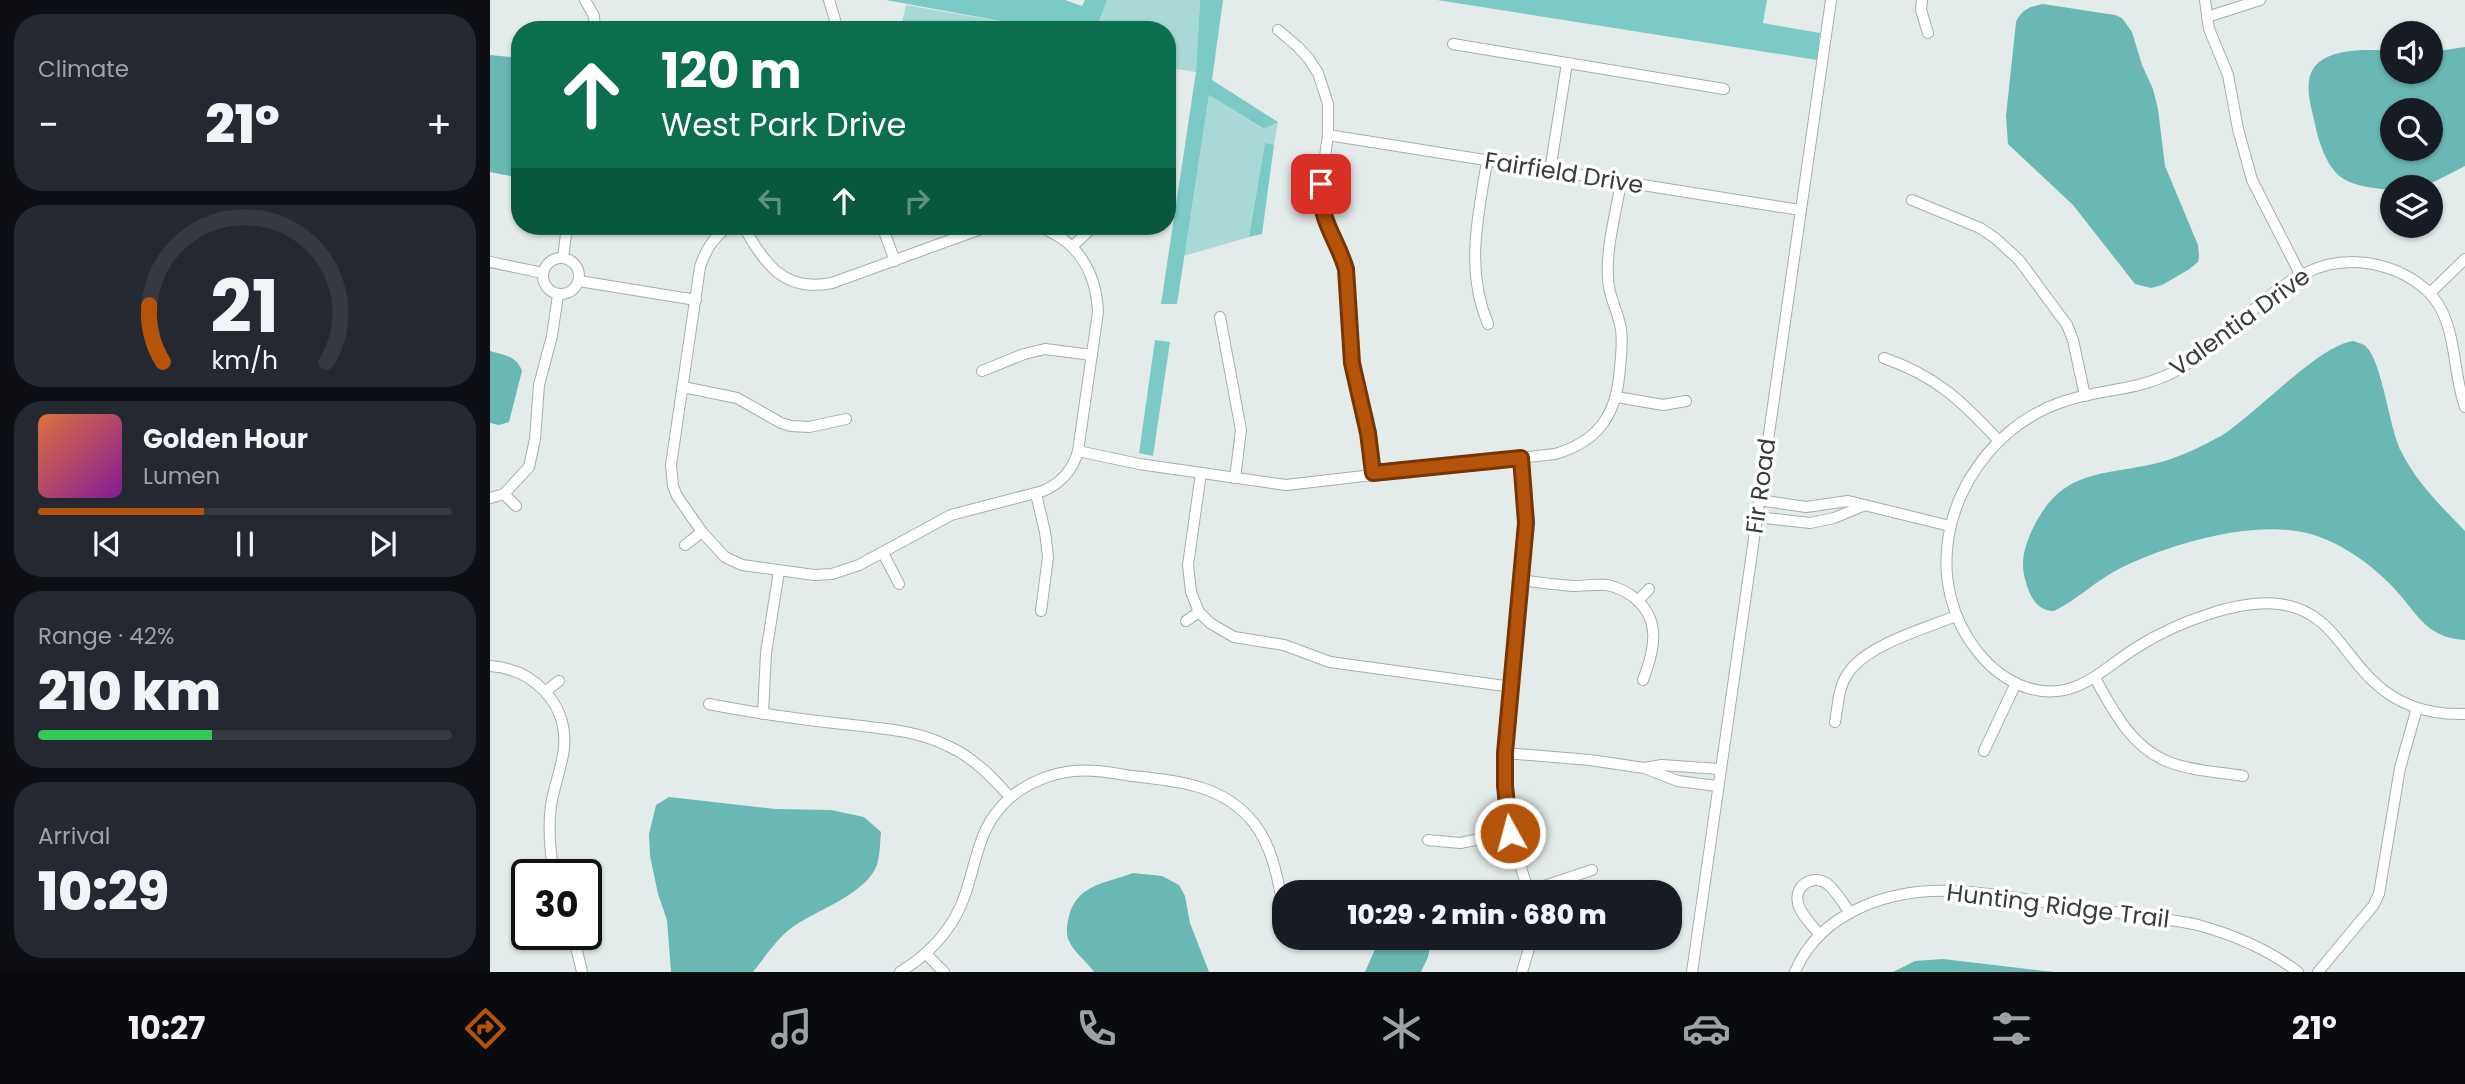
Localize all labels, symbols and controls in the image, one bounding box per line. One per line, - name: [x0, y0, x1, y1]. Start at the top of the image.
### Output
- map controls: [2380, 21, 2443, 238]
- button: sound: [2380, 21, 2443, 84]
- text: 120 m: [661, 37, 802, 105]
- icon: ahead: [546, 49, 637, 140]
- text: Climate: [38, 53, 129, 85]
- text: 21°: [205, 88, 280, 161]
- text: −: [38, 98, 59, 151]
- text: +: [426, 98, 452, 151]
- button: search: [2380, 98, 2443, 161]
- text: West Park Drive: [661, 102, 906, 147]
- street label: Fairfield Drive: [1482, 144, 1646, 201]
- pin: [1291, 154, 1351, 214]
- icon: arrive: [1302, 165, 1340, 203]
- button: layers: [2380, 175, 2443, 238]
- icon: left: [752, 182, 790, 220]
- icon: ahead: [825, 182, 863, 220]
- icon: right: [898, 182, 936, 220]
- text: 21: [211, 256, 279, 357]
- street label: Valentia Drive: [2163, 259, 2317, 384]
- text: km/h: [212, 342, 278, 377]
- text: Golden Hour: [143, 421, 308, 457]
- street label: Fir Road: [1738, 436, 1784, 536]
- text: Lumen: [143, 460, 220, 492]
- icon: previous: [88, 525, 126, 563]
- icon: pause: [226, 525, 264, 563]
- icon: next: [364, 525, 402, 563]
- text: Range · 42%: [38, 620, 174, 652]
- text: 210 km: [38, 655, 221, 728]
- position arrow: [1473, 796, 1547, 870]
- text: Arrival: [38, 820, 110, 852]
- text: 10:29: [38, 855, 169, 928]
- speed limit sign: 30: [511, 859, 602, 950]
- street label: Hunting Ridge Trail: [1945, 875, 2171, 936]
- text: 10:29 · 2 min · 680 m: [1348, 897, 1606, 933]
- icon: directions: [461, 1004, 510, 1053]
- icon: music: [767, 1004, 816, 1053]
- icon: phone: [1072, 1004, 1121, 1053]
- icon: climate: [1377, 1004, 1426, 1053]
- icon: car: [1682, 1004, 1731, 1053]
- icon: filters: [1987, 1004, 2036, 1053]
- text: 10:27: [128, 1005, 205, 1050]
- text: 21°: [2292, 1005, 2337, 1050]

